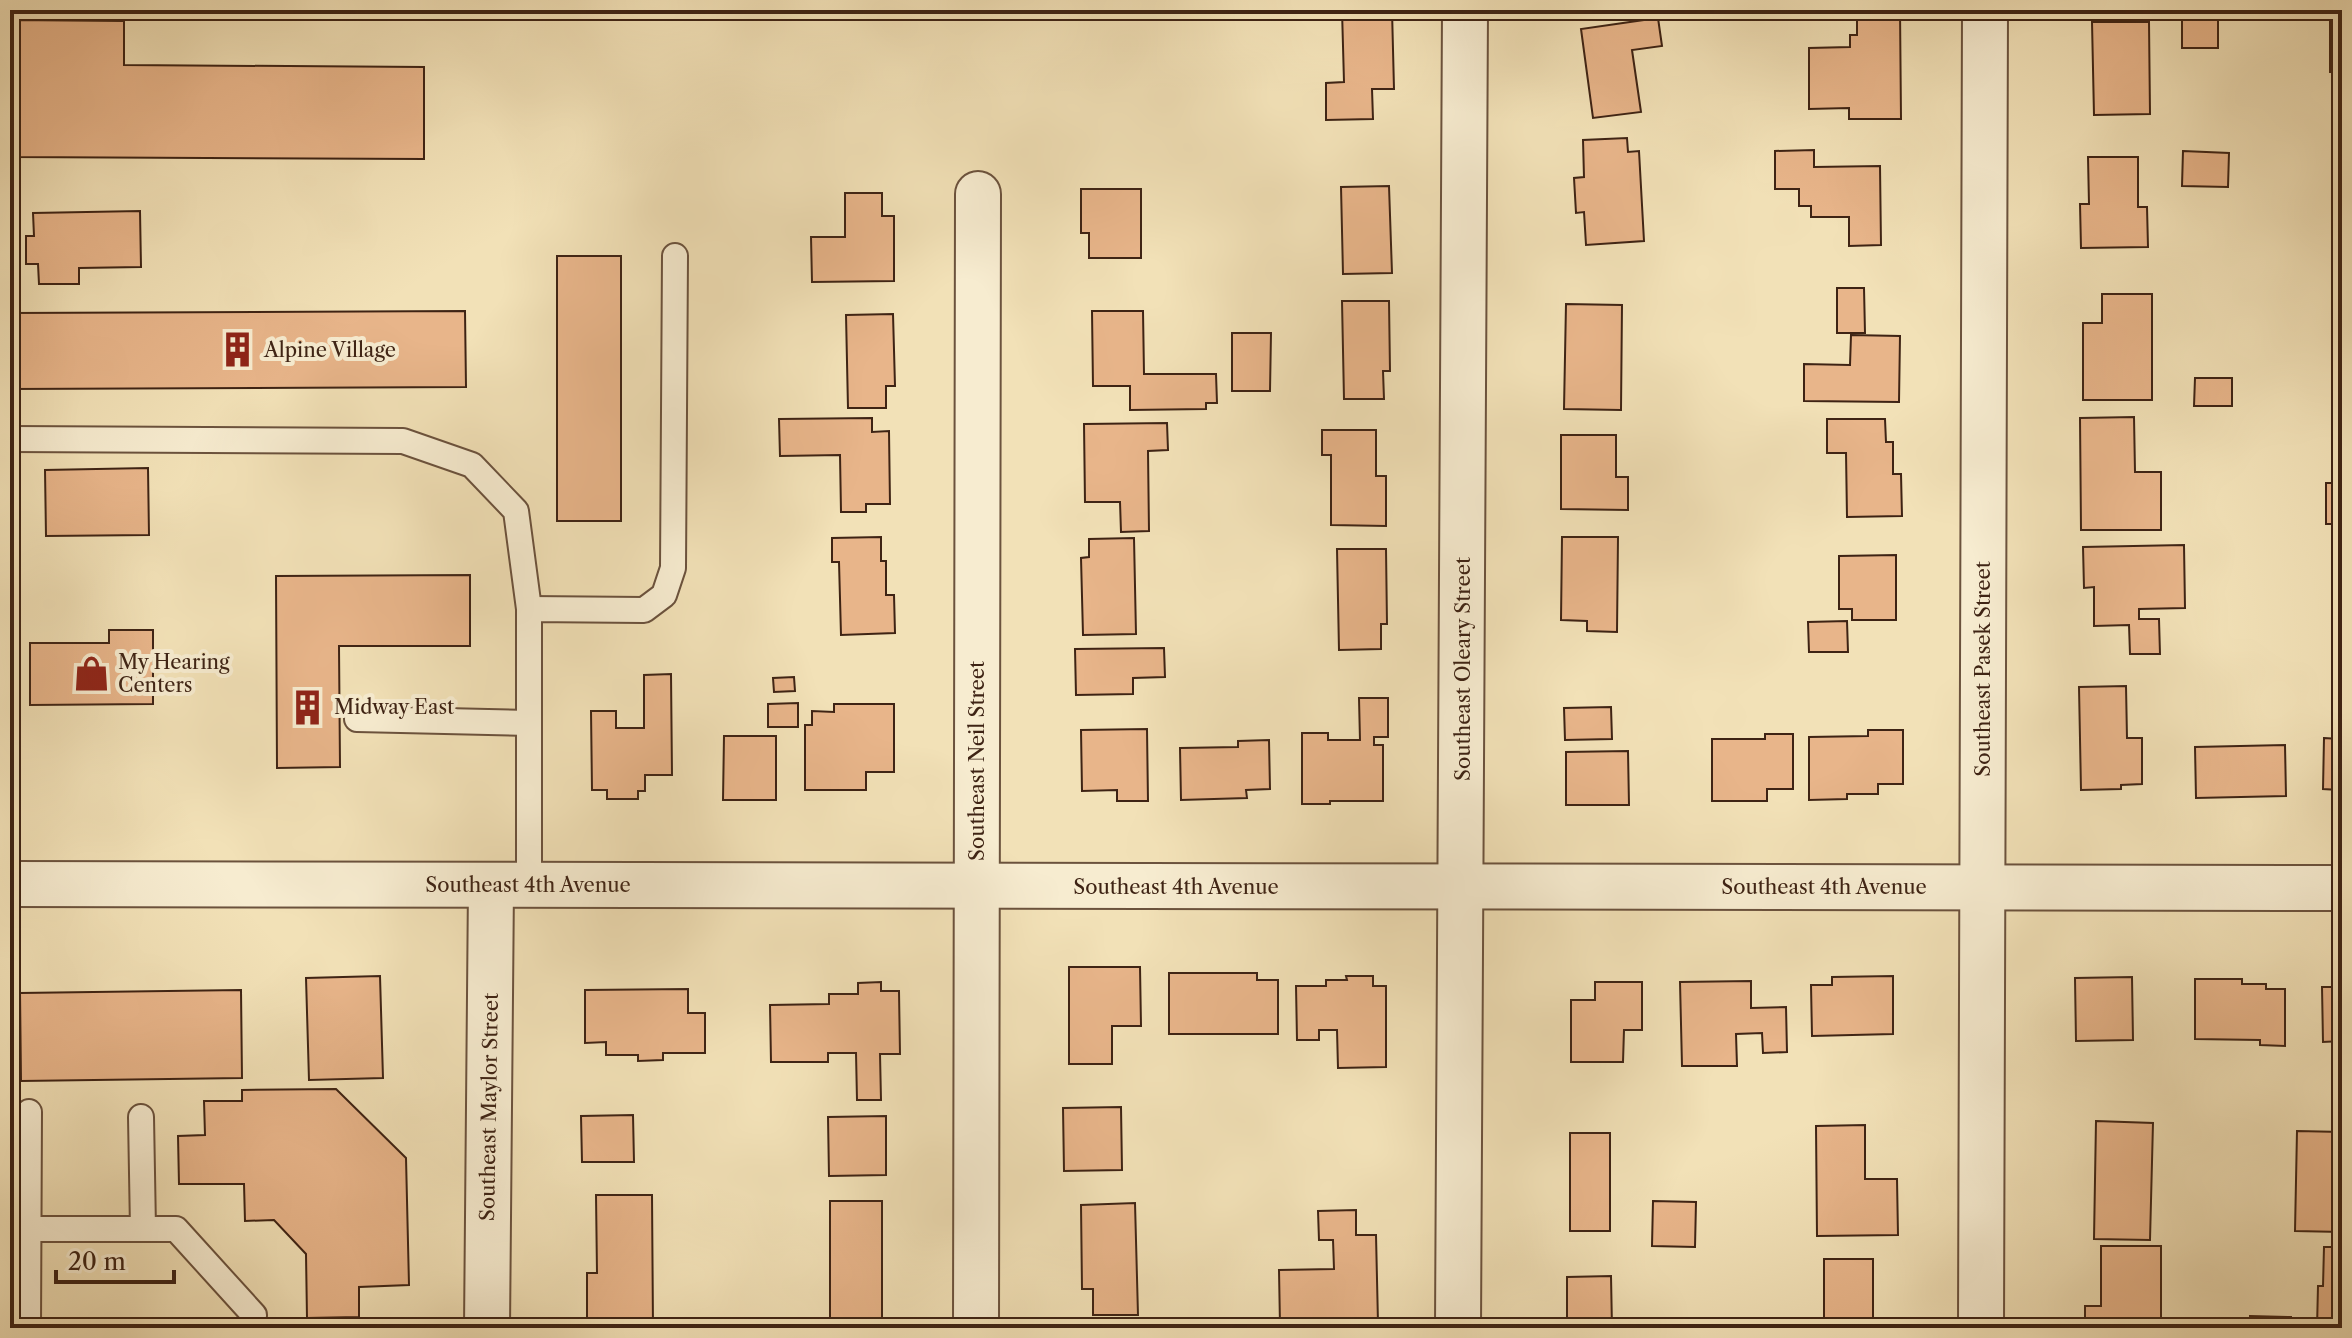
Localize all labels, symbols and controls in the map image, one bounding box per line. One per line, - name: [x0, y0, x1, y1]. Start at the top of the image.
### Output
- building icon: Alpine Village: [219, 331, 257, 369]
- place label: Alpine Village: [263, 338, 396, 362]
- street label: Southeast Oleary Street: [1451, 557, 1475, 781]
- street label: Southeast Pasek Street: [1971, 561, 1995, 777]
- place label: My Hearing Centers: [118, 650, 230, 697]
- shop icon: My Hearing Centers: [73, 655, 111, 693]
- street label: Southeast Neil Street: [965, 661, 989, 861]
- building icon: Midway East: [289, 688, 327, 726]
- place label: Midway East: [334, 695, 454, 719]
- street label: Southeast 4th Avenue: [425, 873, 631, 897]
- street label: Southeast 4th Avenue: [1073, 875, 1279, 899]
- street label: Southeast 4th Avenue: [1721, 875, 1927, 899]
- street label: Southeast Maylor Street: [475, 993, 503, 1221]
- scale bar: [56, 1234, 174, 1284]
- text: 20 m: [68, 1247, 126, 1276]

